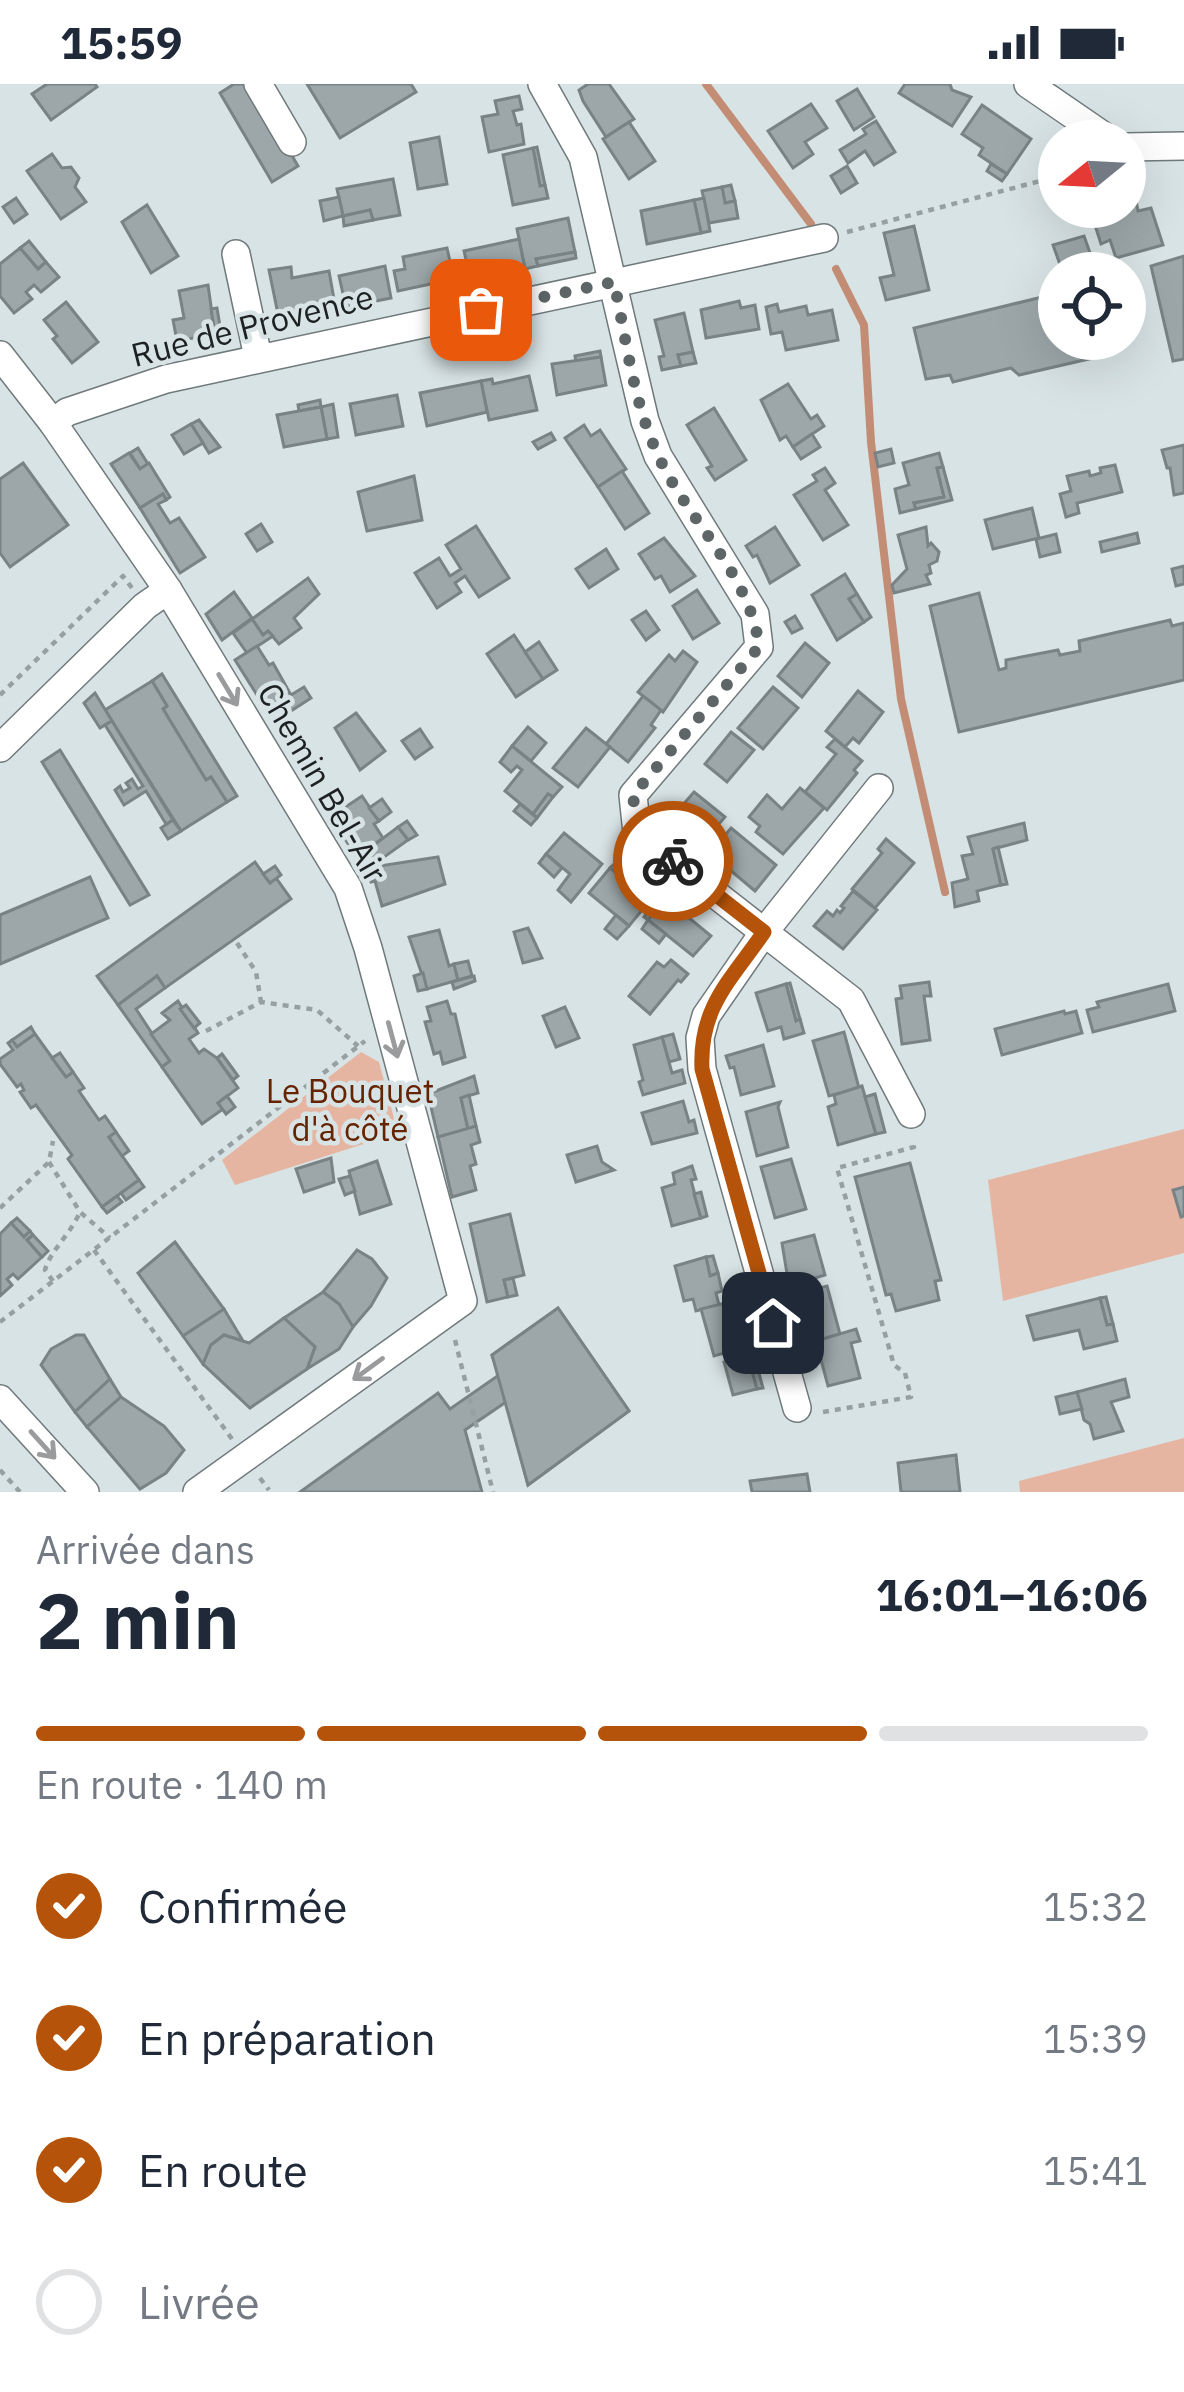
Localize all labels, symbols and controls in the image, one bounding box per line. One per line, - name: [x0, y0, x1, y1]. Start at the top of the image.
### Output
- text: 15:59: [60, 13, 183, 71]
- north arrow: [1038, 120, 1146, 228]
- map controls: [1038, 120, 1146, 360]
- button: locate: [1038, 252, 1146, 360]
- pin: [430, 259, 532, 361]
- street label: Rue de Provence: [126, 274, 378, 376]
- icon: bag: [448, 277, 514, 343]
- one-way arrow: [216, 672, 240, 706]
- street label: Chemin Bel-Air: [249, 675, 397, 889]
- courier: [613, 801, 733, 921]
- icon: bike: [640, 828, 706, 894]
- one-way arrow: [383, 1021, 405, 1059]
- park label: Le Bouquet d'à côté: [266, 1069, 434, 1150]
- pin: [722, 1272, 824, 1374]
- icon: home: [740, 1290, 806, 1356]
- one-way arrow: [352, 1356, 385, 1381]
- one-way arrow: [28, 1430, 56, 1460]
- text: Arrivée dans: [36, 1524, 255, 1575]
- text: 16:01–16:06: [876, 1565, 1148, 1623]
- text: 2 min: [36, 1569, 240, 1670]
- text: En route · 140 m: [36, 1759, 328, 1810]
- icon: check: [36, 1873, 102, 1939]
- text: Confirmée: [138, 1877, 347, 1935]
- text: 15:32: [1043, 1881, 1148, 1932]
- icon: check: [36, 2005, 102, 2071]
- text: En préparation: [138, 2009, 436, 2067]
- text: 15:39: [1043, 2013, 1148, 2064]
- icon: check: [36, 2137, 102, 2203]
- text: En route: [138, 2141, 308, 2199]
- text: 15:41: [1043, 2145, 1148, 2196]
- text: Livrée: [138, 2273, 260, 2331]

